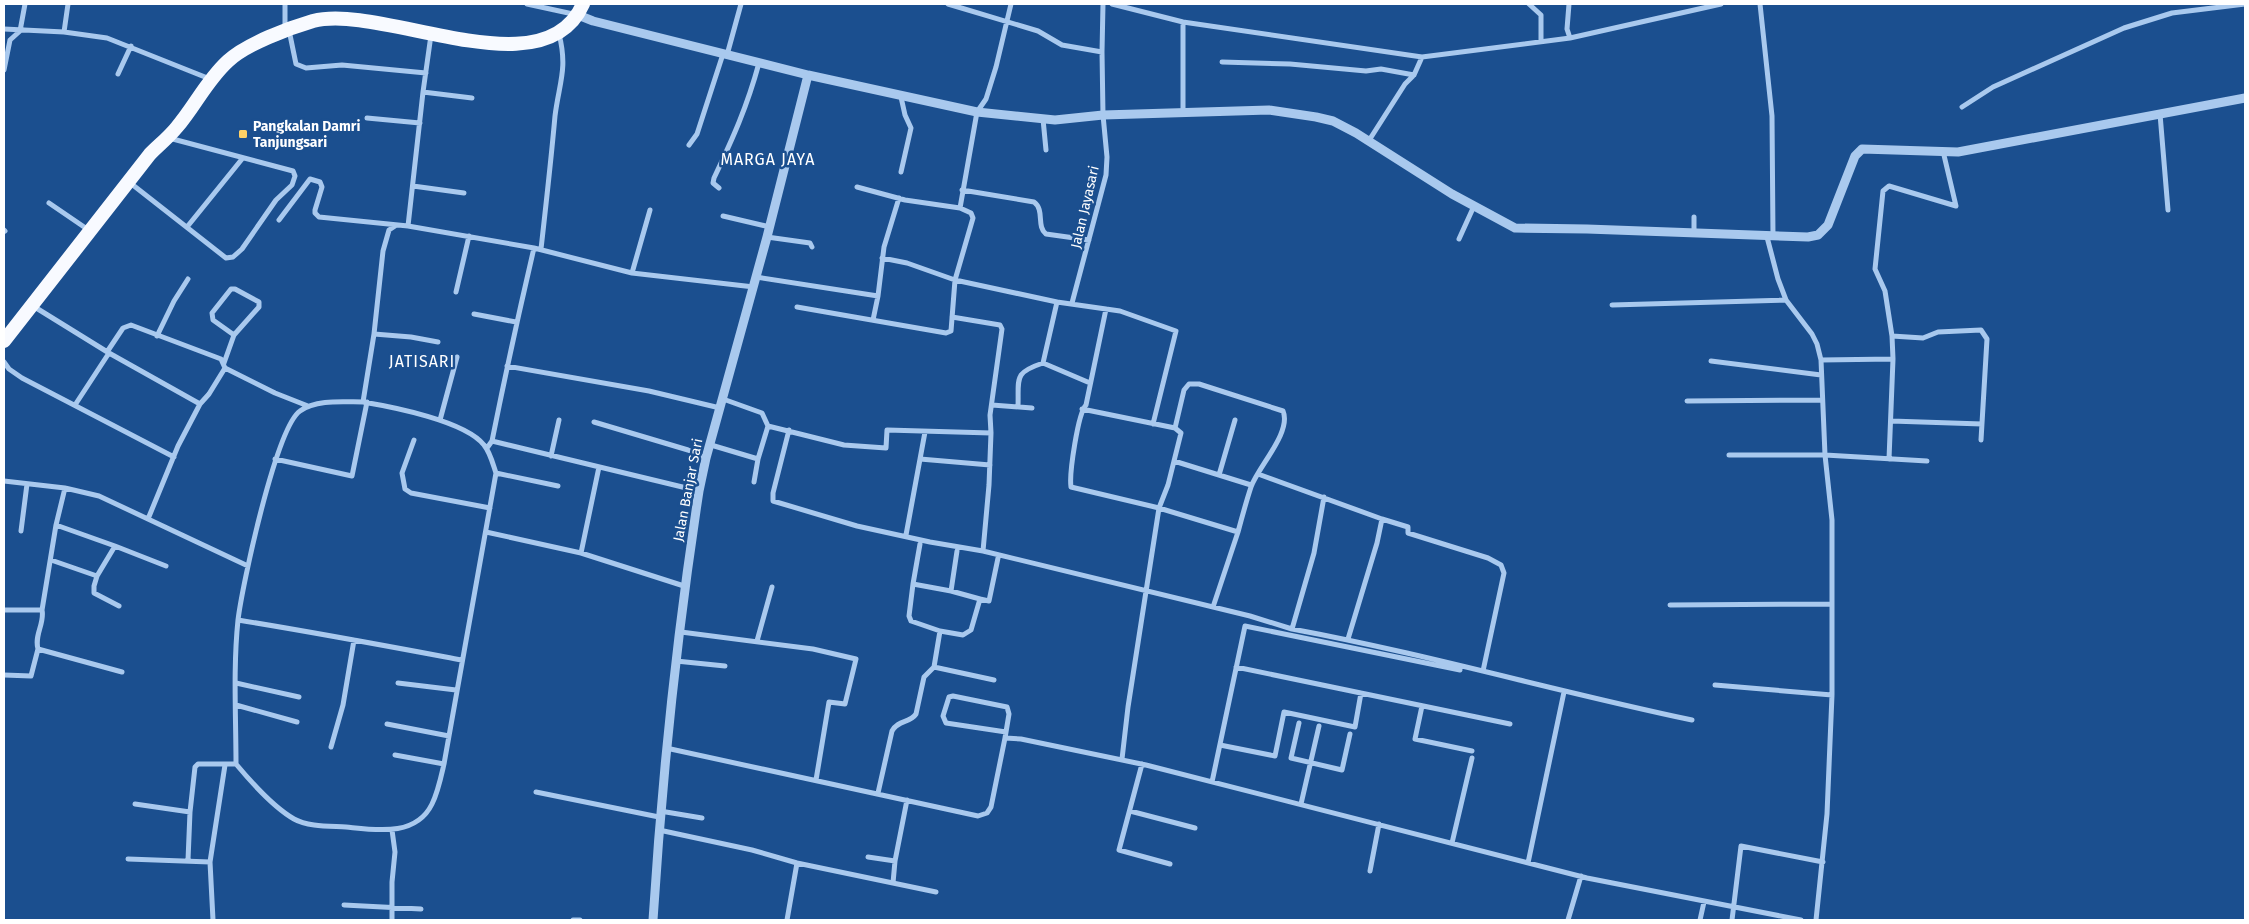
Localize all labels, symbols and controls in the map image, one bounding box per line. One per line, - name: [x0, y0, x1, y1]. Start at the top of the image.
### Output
- place label: Pangkalan Damri Tanjungsari: [253, 118, 360, 151]
- marker: Pangkalan Damri Tanjungsari: [237, 128, 249, 140]
- district label: MARGA JAYA: [720, 150, 816, 169]
- street label: Jalan Jayasari: [1067, 164, 1103, 250]
- district label: JATISARI: [389, 352, 455, 371]
- street label: Jalan Banjar Sari: [670, 437, 706, 543]

